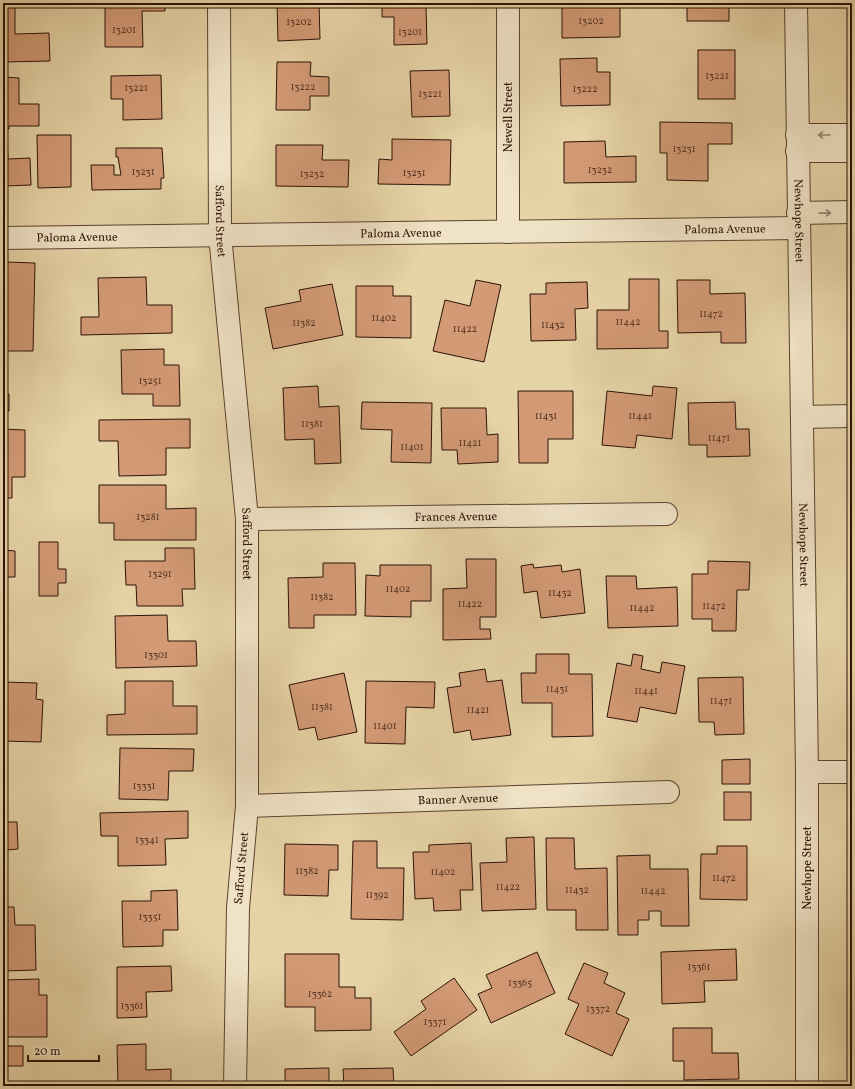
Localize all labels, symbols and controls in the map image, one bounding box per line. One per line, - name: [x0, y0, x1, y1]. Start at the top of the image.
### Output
- house number: 13202: [578, 14, 604, 28]
- house number: 13202: [286, 15, 312, 29]
- house number: 13201: [112, 23, 136, 37]
- house number: 13201: [398, 25, 422, 39]
- house number: 13221: [705, 69, 729, 83]
- house number: 13222: [290, 80, 316, 94]
- house number: 13221: [124, 81, 148, 95]
- street label: Newell Street: [501, 82, 517, 152]
- house number: 13222: [572, 82, 598, 96]
- house number: 13221: [418, 87, 442, 101]
- one-way arrow: [818, 131, 831, 139]
- house number: 13231: [672, 142, 696, 156]
- house number: 13232: [588, 163, 612, 177]
- house number: 13231: [131, 165, 155, 179]
- house number: 13231: [402, 166, 426, 180]
- house number: 13232: [300, 167, 324, 181]
- street label: Newhope Street: [790, 179, 807, 263]
- street label: Safford Street: [211, 185, 229, 258]
- one-way arrow: [818, 209, 831, 217]
- street label: Paloma Avenue: [684, 221, 766, 238]
- street label: Paloma Avenue: [360, 225, 442, 243]
- street label: Paloma Avenue: [36, 230, 118, 247]
- house number: 11472: [699, 307, 723, 321]
- house number: 11402: [372, 311, 396, 325]
- house number: 11442: [615, 315, 641, 329]
- house number: 11382: [292, 316, 316, 330]
- house number: 11432: [541, 318, 565, 332]
- house number: 11422: [453, 322, 477, 336]
- house number: 13251: [138, 374, 162, 388]
- house number: 11431: [535, 409, 557, 423]
- house number: 11441: [628, 409, 652, 423]
- house number: 11381: [301, 417, 323, 431]
- house number: 11471: [708, 431, 730, 445]
- house number: 11421: [459, 436, 482, 450]
- house number: 11401: [400, 440, 424, 454]
- street label: Newhope Street: [794, 503, 811, 587]
- street label: Safford Street: [237, 507, 254, 580]
- street label: Frances Avenue: [415, 509, 498, 526]
- house number: 13281: [136, 510, 160, 524]
- house number: 13291: [148, 567, 172, 581]
- house number: 11402: [386, 582, 410, 596]
- house number: 11432: [548, 586, 572, 600]
- house number: 11382: [310, 590, 334, 604]
- house number: 11422: [458, 597, 482, 611]
- house number: 11472: [702, 599, 726, 613]
- house number: 11442: [629, 601, 655, 615]
- house number: 13301: [144, 648, 168, 662]
- house number: 11431: [546, 682, 568, 696]
- house number: 11441: [634, 684, 658, 698]
- house number: 11471: [710, 694, 732, 708]
- house number: 11381: [311, 700, 333, 714]
- house number: 11421: [467, 703, 490, 717]
- house number: 11401: [373, 719, 397, 733]
- house number: 13331: [132, 779, 156, 793]
- street label: Banner Avenue: [418, 791, 499, 809]
- street label: Newhope Street: [800, 826, 816, 910]
- street label: Safford Street: [231, 831, 253, 905]
- house number: 13341: [135, 833, 159, 847]
- house number: 11382: [295, 864, 319, 878]
- house number: 11402: [431, 865, 455, 879]
- house number: 11472: [712, 871, 736, 885]
- house number: 11422: [496, 880, 520, 894]
- house number: 11432: [565, 883, 589, 897]
- house number: 11442: [640, 884, 666, 898]
- house number: 11392: [365, 888, 389, 902]
- house number: 13351: [139, 910, 161, 924]
- house number: 13361: [687, 960, 711, 974]
- house number: 13365: [508, 976, 532, 990]
- house number: 13362: [308, 987, 332, 1001]
- house number: 13361: [120, 999, 144, 1013]
- house number: 13372: [586, 1002, 610, 1016]
- house number: 13371: [424, 1015, 447, 1029]
- scale bar: [28, 1037, 99, 1063]
- text: 20 m: [34, 1044, 61, 1060]

